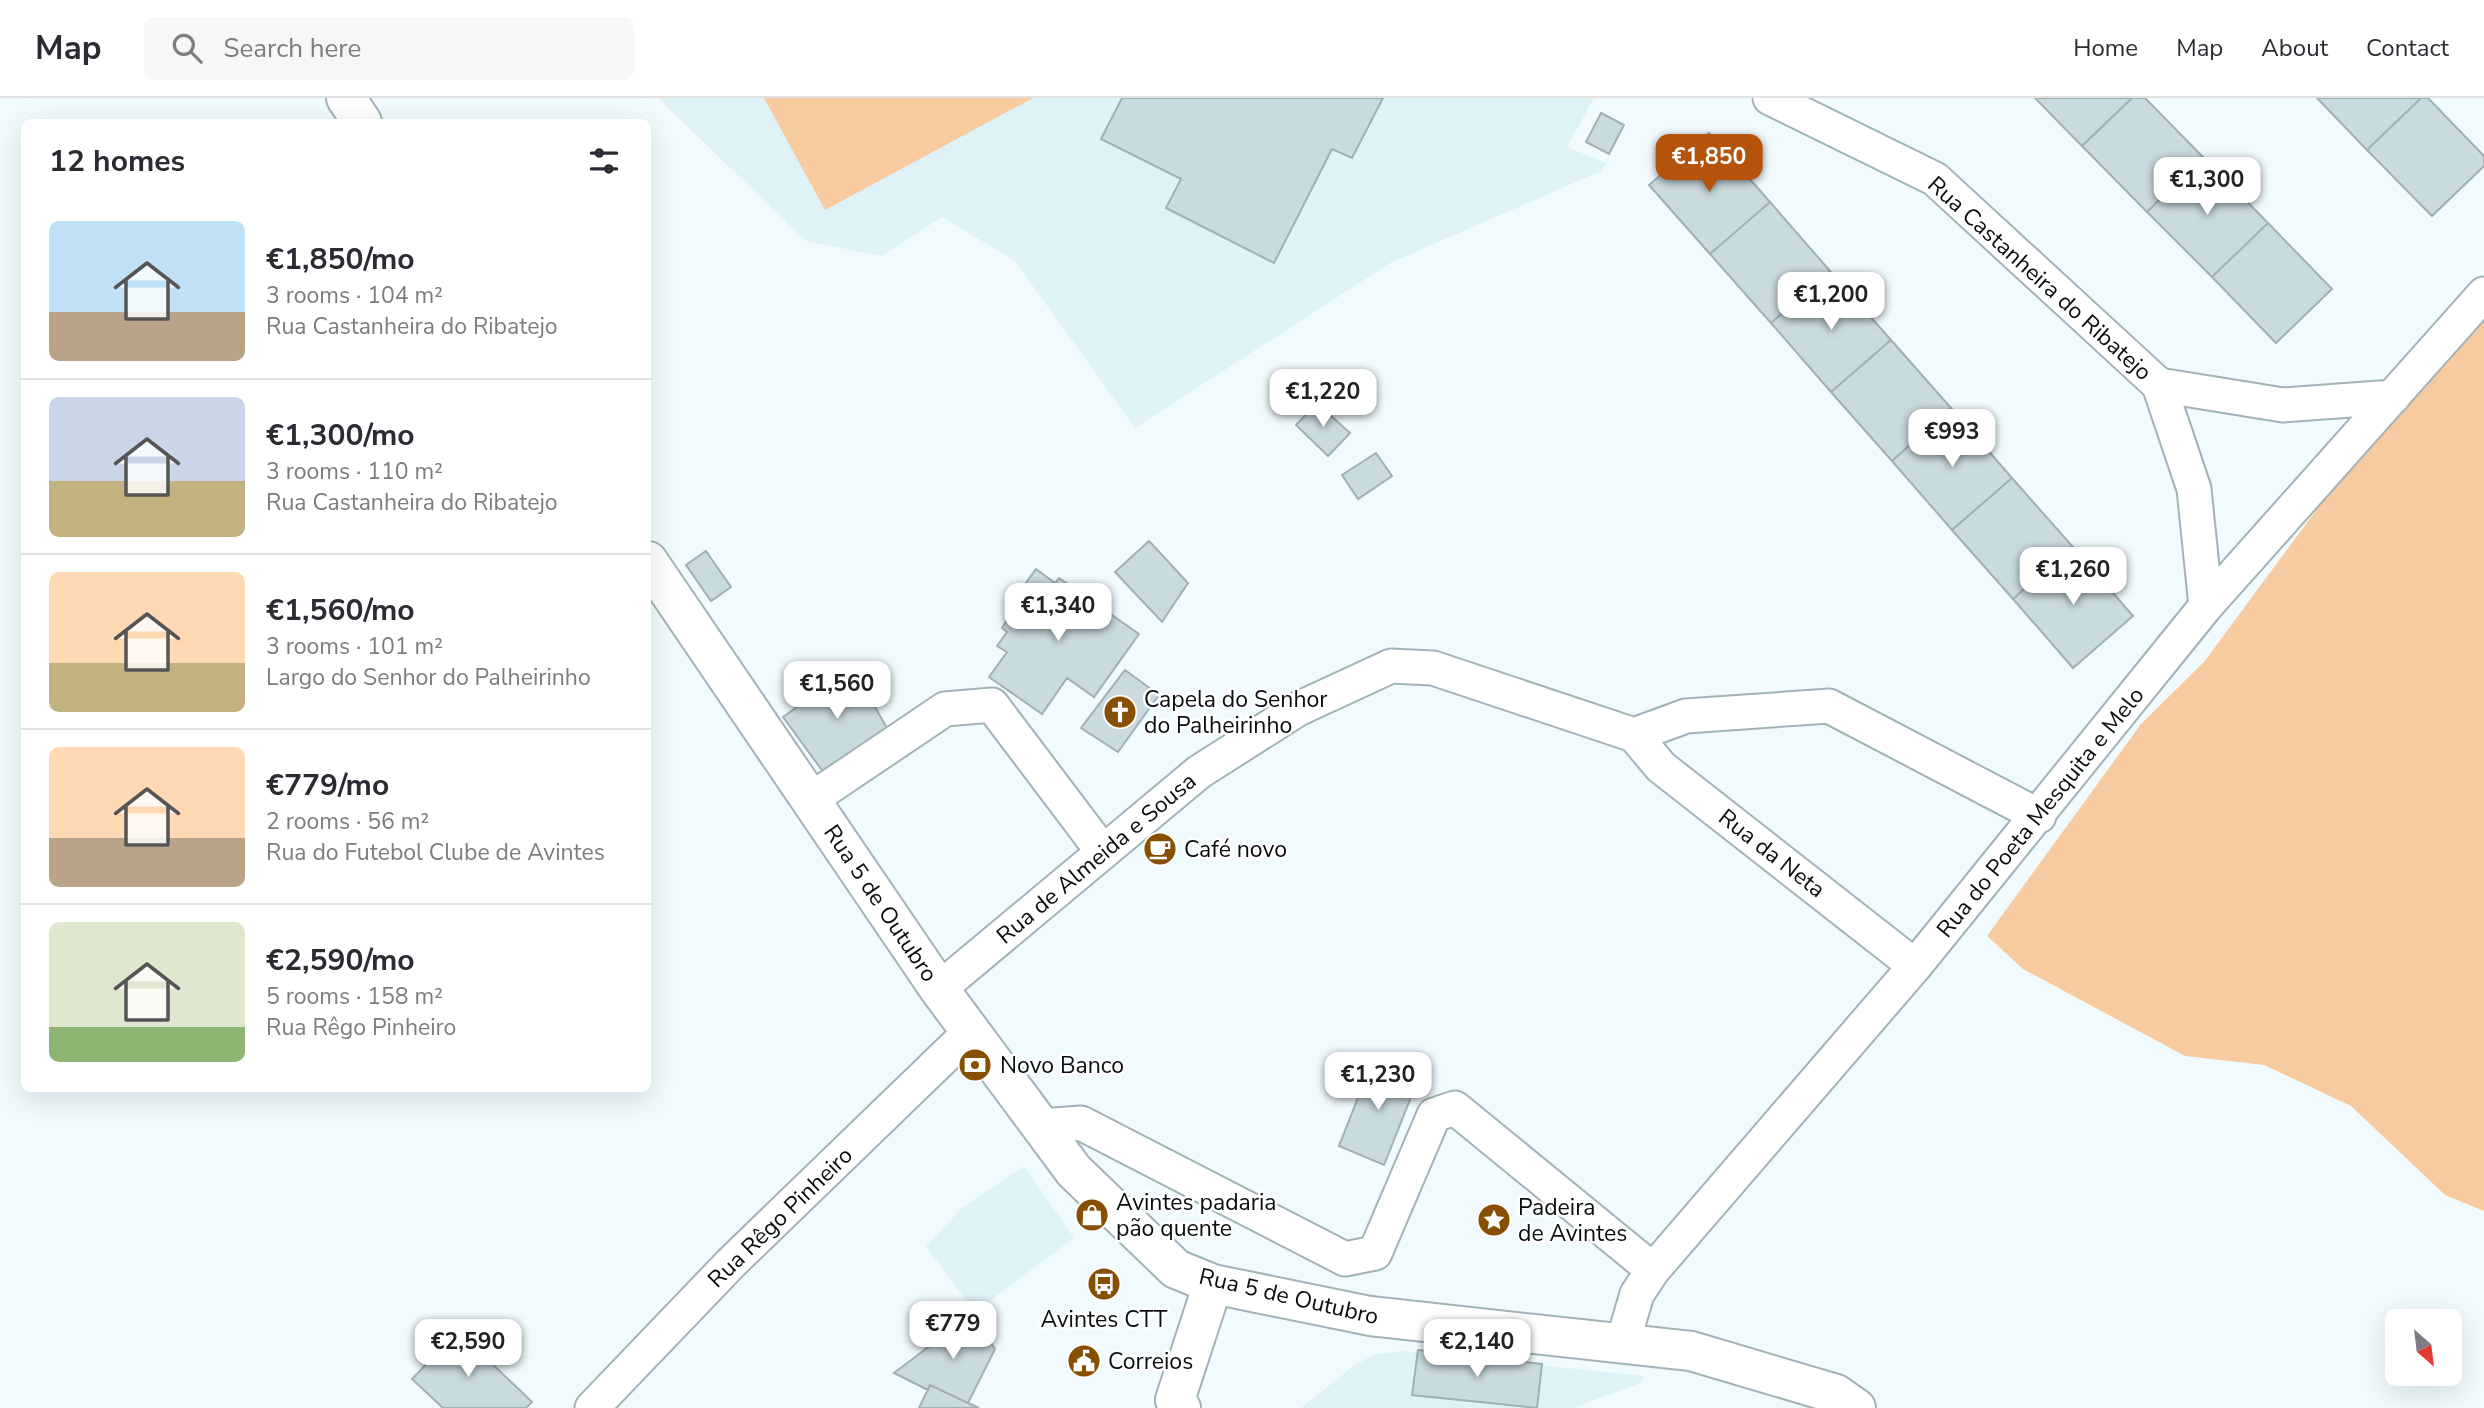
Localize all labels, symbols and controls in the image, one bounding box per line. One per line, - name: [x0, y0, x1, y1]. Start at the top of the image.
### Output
- search box: [144, 17, 634, 80]
- text: Map: [35, 26, 102, 71]
- icon: search: [168, 29, 206, 67]
- text: Search here: [224, 31, 361, 66]
- text: Home: [2073, 32, 2138, 64]
- text: Map: [2176, 32, 2223, 64]
- text: About: [2261, 32, 2328, 64]
- text: Contact: [2366, 32, 2449, 64]
- pin: €1,850: [1652, 134, 1766, 194]
- text: 12 homes: [49, 141, 185, 182]
- text: €1,850: [1672, 141, 1746, 172]
- icon: filters: [585, 142, 623, 180]
- pin: €1,300: [2150, 158, 2264, 217]
- text: €1,300: [2170, 164, 2244, 195]
- street label: Rua Castanheira do Ribatejo: [1921, 169, 2158, 387]
- text: €1,850/mo: [266, 239, 415, 280]
- icon: home: [105, 249, 189, 333]
- pin: €1,200: [1774, 272, 1888, 332]
- text: €1,200: [1794, 279, 1868, 310]
- text: 3 rooms · 104 m²: [266, 280, 443, 311]
- text: Rua Castanheira do Ribatejo: [266, 311, 558, 342]
- pin: €1,220: [1266, 370, 1380, 429]
- text: €1,220: [1286, 376, 1360, 407]
- pin: €993: [1911, 410, 1993, 469]
- text: €1,300/mo: [266, 415, 415, 456]
- text: €993: [1924, 416, 1980, 447]
- icon: home: [105, 425, 189, 509]
- text: 3 rooms · 110 m²: [266, 456, 443, 487]
- text: Rua Castanheira do Ribatejo: [266, 487, 558, 518]
- pin: €1,260: [2016, 547, 2130, 607]
- text: €1,260: [2036, 554, 2110, 585]
- pin: €1,340: [1001, 584, 1115, 643]
- text: €1,560/mo: [266, 590, 415, 631]
- text: €1,340: [1021, 590, 1095, 621]
- icon: home: [105, 600, 189, 684]
- text: 3 rooms · 101 m²: [266, 631, 443, 662]
- text: Largo do Senhor do Palheirinho: [266, 662, 591, 693]
- pin: €1,560: [780, 662, 894, 721]
- text: €1,560: [800, 668, 874, 699]
- street label: Rua do Poeta Mesquita e Melo: [1930, 681, 2151, 944]
- place label: Capela do Senhor do Palheirinho: [1144, 684, 1328, 741]
- church icon: Capela do Senhor do Palheirinho: [1101, 693, 1139, 731]
- text: €779/mo: [266, 765, 389, 806]
- street label: Rua de Almeida e Sousa: [990, 766, 1203, 951]
- icon: home: [105, 775, 189, 859]
- street label: Rua da Neta: [1712, 802, 1831, 905]
- text: 2 rooms · 56 m²: [266, 806, 429, 837]
- street label: Rua 5 de Outubro: [816, 819, 945, 988]
- cafe icon: Café novo: [1141, 830, 1179, 868]
- place label: Café novo: [1184, 834, 1287, 865]
- text: Rua do Futebol Clube de Avintes: [266, 837, 605, 868]
- text: €2,590/mo: [266, 940, 415, 981]
- icon: home: [105, 950, 189, 1034]
- text: 5 rooms · 158 m²: [266, 981, 443, 1012]
- text: Rua Rêgo Pinheiro: [266, 1012, 456, 1043]
- bank icon: Novo Banco: [956, 1046, 994, 1084]
- place label: Novo Banco: [1000, 1050, 1124, 1081]
- pin: €1,230: [1321, 1052, 1435, 1112]
- text: €1,230: [1341, 1059, 1415, 1090]
- street label: Rua Rêgo Pinheiro: [701, 1140, 860, 1295]
- place label: Avintes padaria pão quente: [1116, 1187, 1277, 1244]
- place label: Padeira de Avintes: [1518, 1192, 1627, 1249]
- shop icon: Avintes padaria pão quente: [1073, 1196, 1111, 1234]
- place icon: Padeira de Avintes: [1475, 1201, 1513, 1239]
- street label: Rua 5 de Outubro: [1196, 1261, 1382, 1332]
- bus stop icon: Avintes CTT: [1085, 1265, 1123, 1303]
- pin: €779: [912, 1302, 994, 1361]
- place label: Avintes CTT: [1041, 1304, 1168, 1335]
- text: €779: [925, 1308, 981, 1339]
- north arrow: [2385, 1309, 2462, 1386]
- map controls: [2385, 1309, 2462, 1386]
- pin: €2,590: [411, 1320, 525, 1379]
- pin: €2,140: [1420, 1320, 1534, 1379]
- text: €2,590: [431, 1326, 505, 1357]
- text: €2,140: [1440, 1326, 1514, 1357]
- public building icon: Correios: [1065, 1342, 1103, 1380]
- place label: Correios: [1108, 1346, 1193, 1377]

